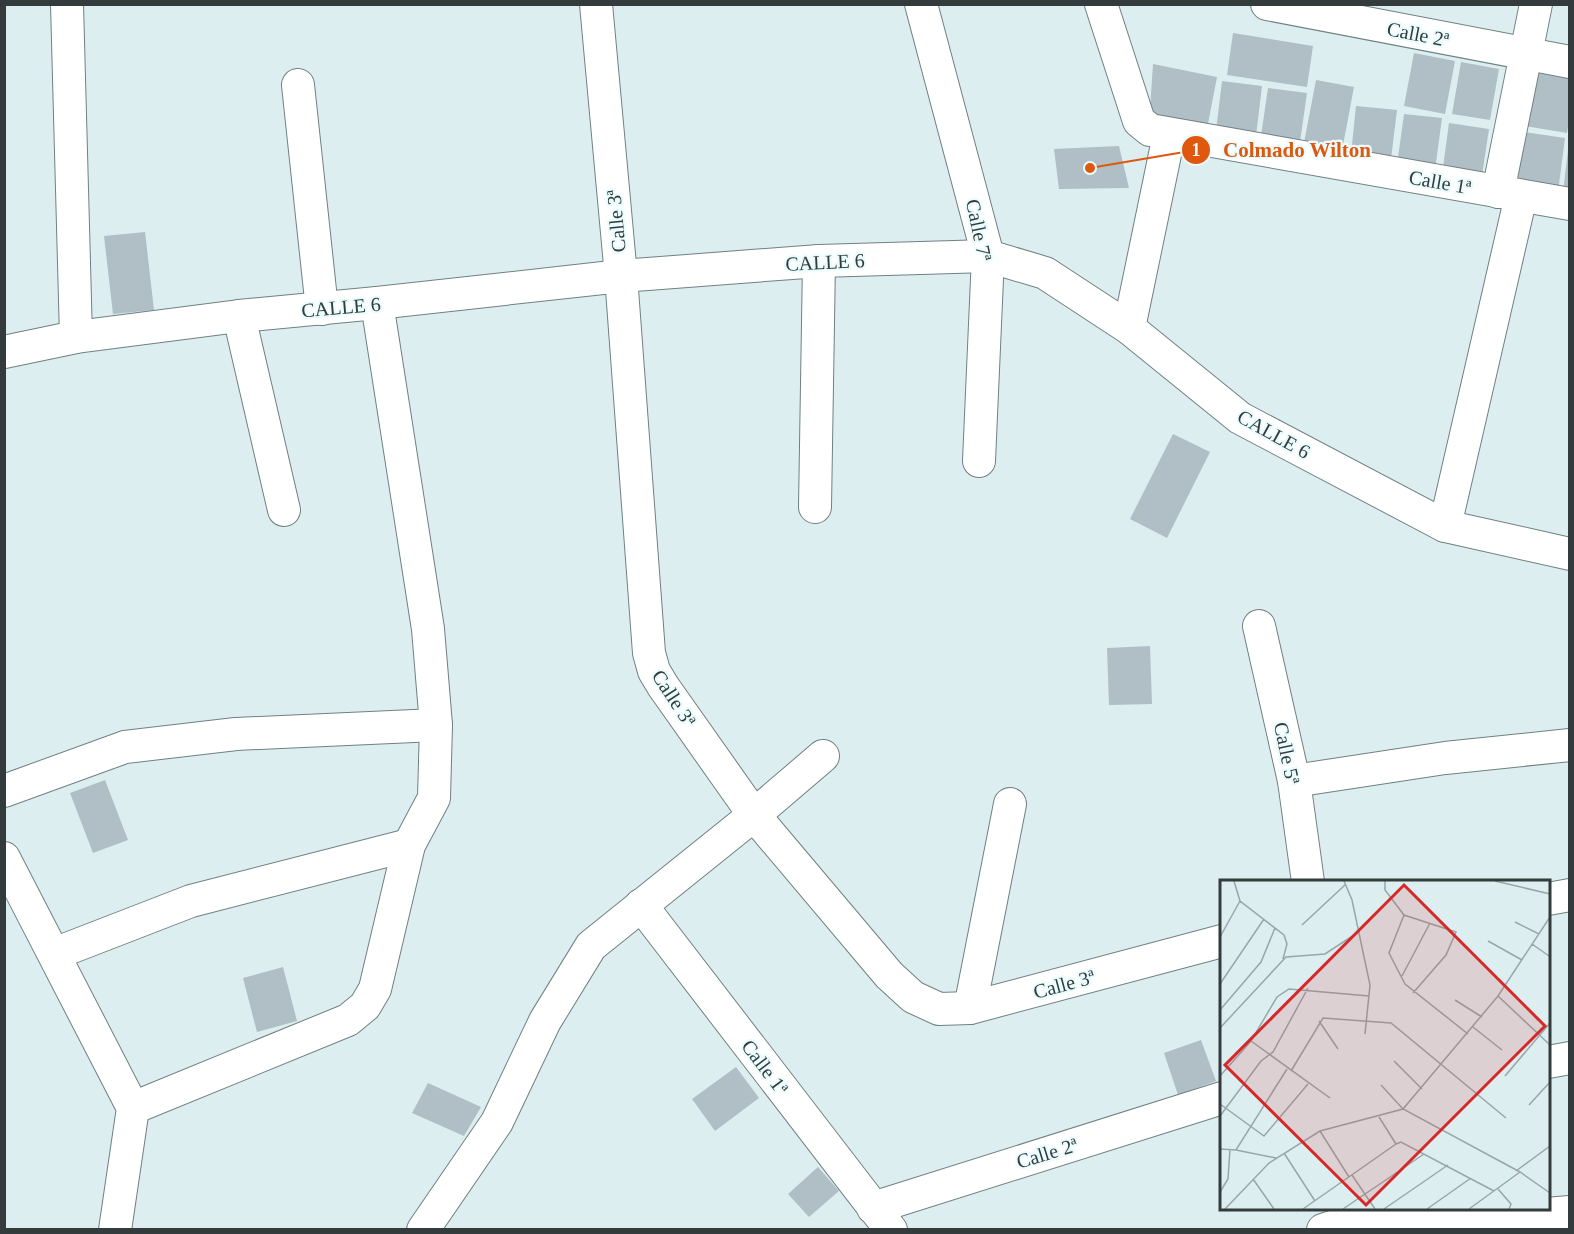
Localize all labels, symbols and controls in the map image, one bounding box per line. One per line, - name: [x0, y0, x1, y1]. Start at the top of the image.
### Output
- street label: Calle 2ª: [1385, 17, 1451, 51]
- callout: Colmado Wilton: [1181, 130, 1383, 169]
- text: Colmado Wilton: [1223, 138, 1371, 162]
- text: 1: [1192, 140, 1201, 160]
- street label: Calle 1ª: [1407, 166, 1473, 198]
- street label: Calle 3ª: [602, 188, 630, 253]
- street label: Calle 7ª: [962, 197, 996, 263]
- street label: CALLE 6: [785, 249, 865, 275]
- street label: CALLE 6: [300, 293, 382, 321]
- street label: CALLE 6: [1234, 405, 1314, 463]
- street label: Calle 3ª: [648, 666, 701, 731]
- street label: Calle 5ª: [1270, 720, 1304, 786]
- inset map: [1220, 880, 1550, 1210]
- street label: Calle 3ª: [1031, 965, 1098, 1003]
- street label: Calle 1ª: [737, 1035, 793, 1099]
- street label: Calle 2ª: [1014, 1133, 1081, 1173]

